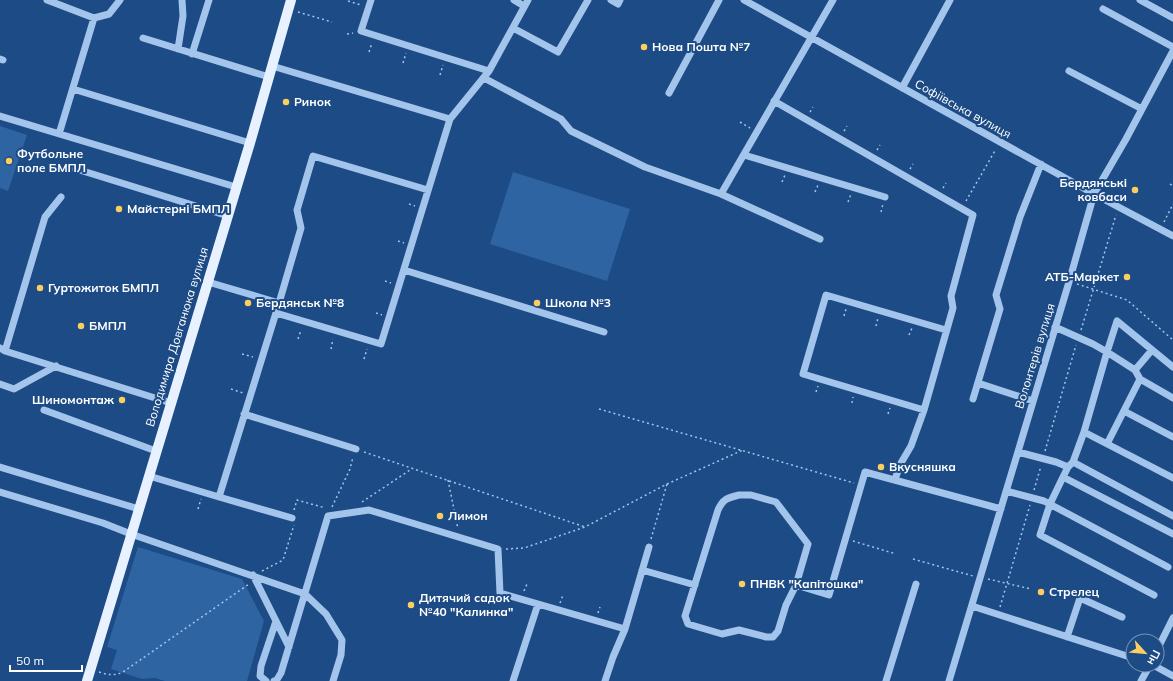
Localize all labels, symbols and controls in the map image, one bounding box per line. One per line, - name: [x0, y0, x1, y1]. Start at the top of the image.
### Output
- place label: Нова Пошта №7: [652, 39, 750, 54]
- marker: Нова Пошта №7: [639, 42, 649, 52]
- street label: Софіївська вулиця: [912, 76, 1014, 141]
- place label: Ринок: [294, 94, 331, 109]
- marker: Ринок: [281, 97, 291, 107]
- place label: Футбольне поле БМПЛ: [17, 146, 86, 175]
- marker: Футбольне поле БМПЛ: [4, 156, 14, 166]
- place label: Бердянські ковбаси: [1059, 175, 1127, 204]
- marker: Бердянські ковбаси: [1130, 185, 1140, 195]
- place label: Майстерні БМПЛ: [127, 201, 230, 216]
- marker: Майстерні БМПЛ: [114, 204, 124, 214]
- street label: Володимира Довганюка вулиця: [142, 245, 211, 428]
- place label: АТБ-Маркет: [1045, 269, 1119, 284]
- marker: АТБ-Маркет: [1122, 272, 1132, 282]
- place label: Гуртожиток БМПЛ: [48, 280, 159, 295]
- marker: Гуртожиток БМПЛ: [35, 283, 45, 293]
- place label: Бердянськ №8: [256, 295, 344, 310]
- place label: Школа №3: [545, 295, 611, 310]
- marker: Бердянськ №8: [243, 298, 253, 308]
- marker: Школа №3: [532, 298, 542, 308]
- street label: Волонтерів вулиця: [1011, 301, 1058, 410]
- place label: БМПЛ: [89, 318, 126, 333]
- marker: БМПЛ: [76, 321, 86, 331]
- place label: Шиномонтаж: [32, 392, 115, 407]
- marker: Шиномонтаж: [117, 395, 127, 405]
- place label: Вкусняшка: [889, 459, 956, 474]
- marker: Вкусняшка: [876, 462, 886, 472]
- place label: Лимон: [448, 508, 488, 523]
- marker: Лимон: [435, 511, 445, 521]
- place label: ПНВК "Капітошка": [750, 576, 863, 591]
- marker: ПНВК "Капітошка": [737, 579, 747, 589]
- place label: Стрелец: [1049, 584, 1099, 599]
- marker: Стрелец: [1036, 587, 1046, 597]
- place label: Дитячий садок №40 "Калинка": [419, 590, 513, 619]
- marker: Дитячий садок №40 "Калинка": [406, 600, 416, 610]
- north arrow: [1125, 633, 1165, 673]
- scale bar: [10, 647, 82, 673]
- text: Пн: [1144, 648, 1164, 668]
- text: 50 m: [16, 653, 44, 668]

